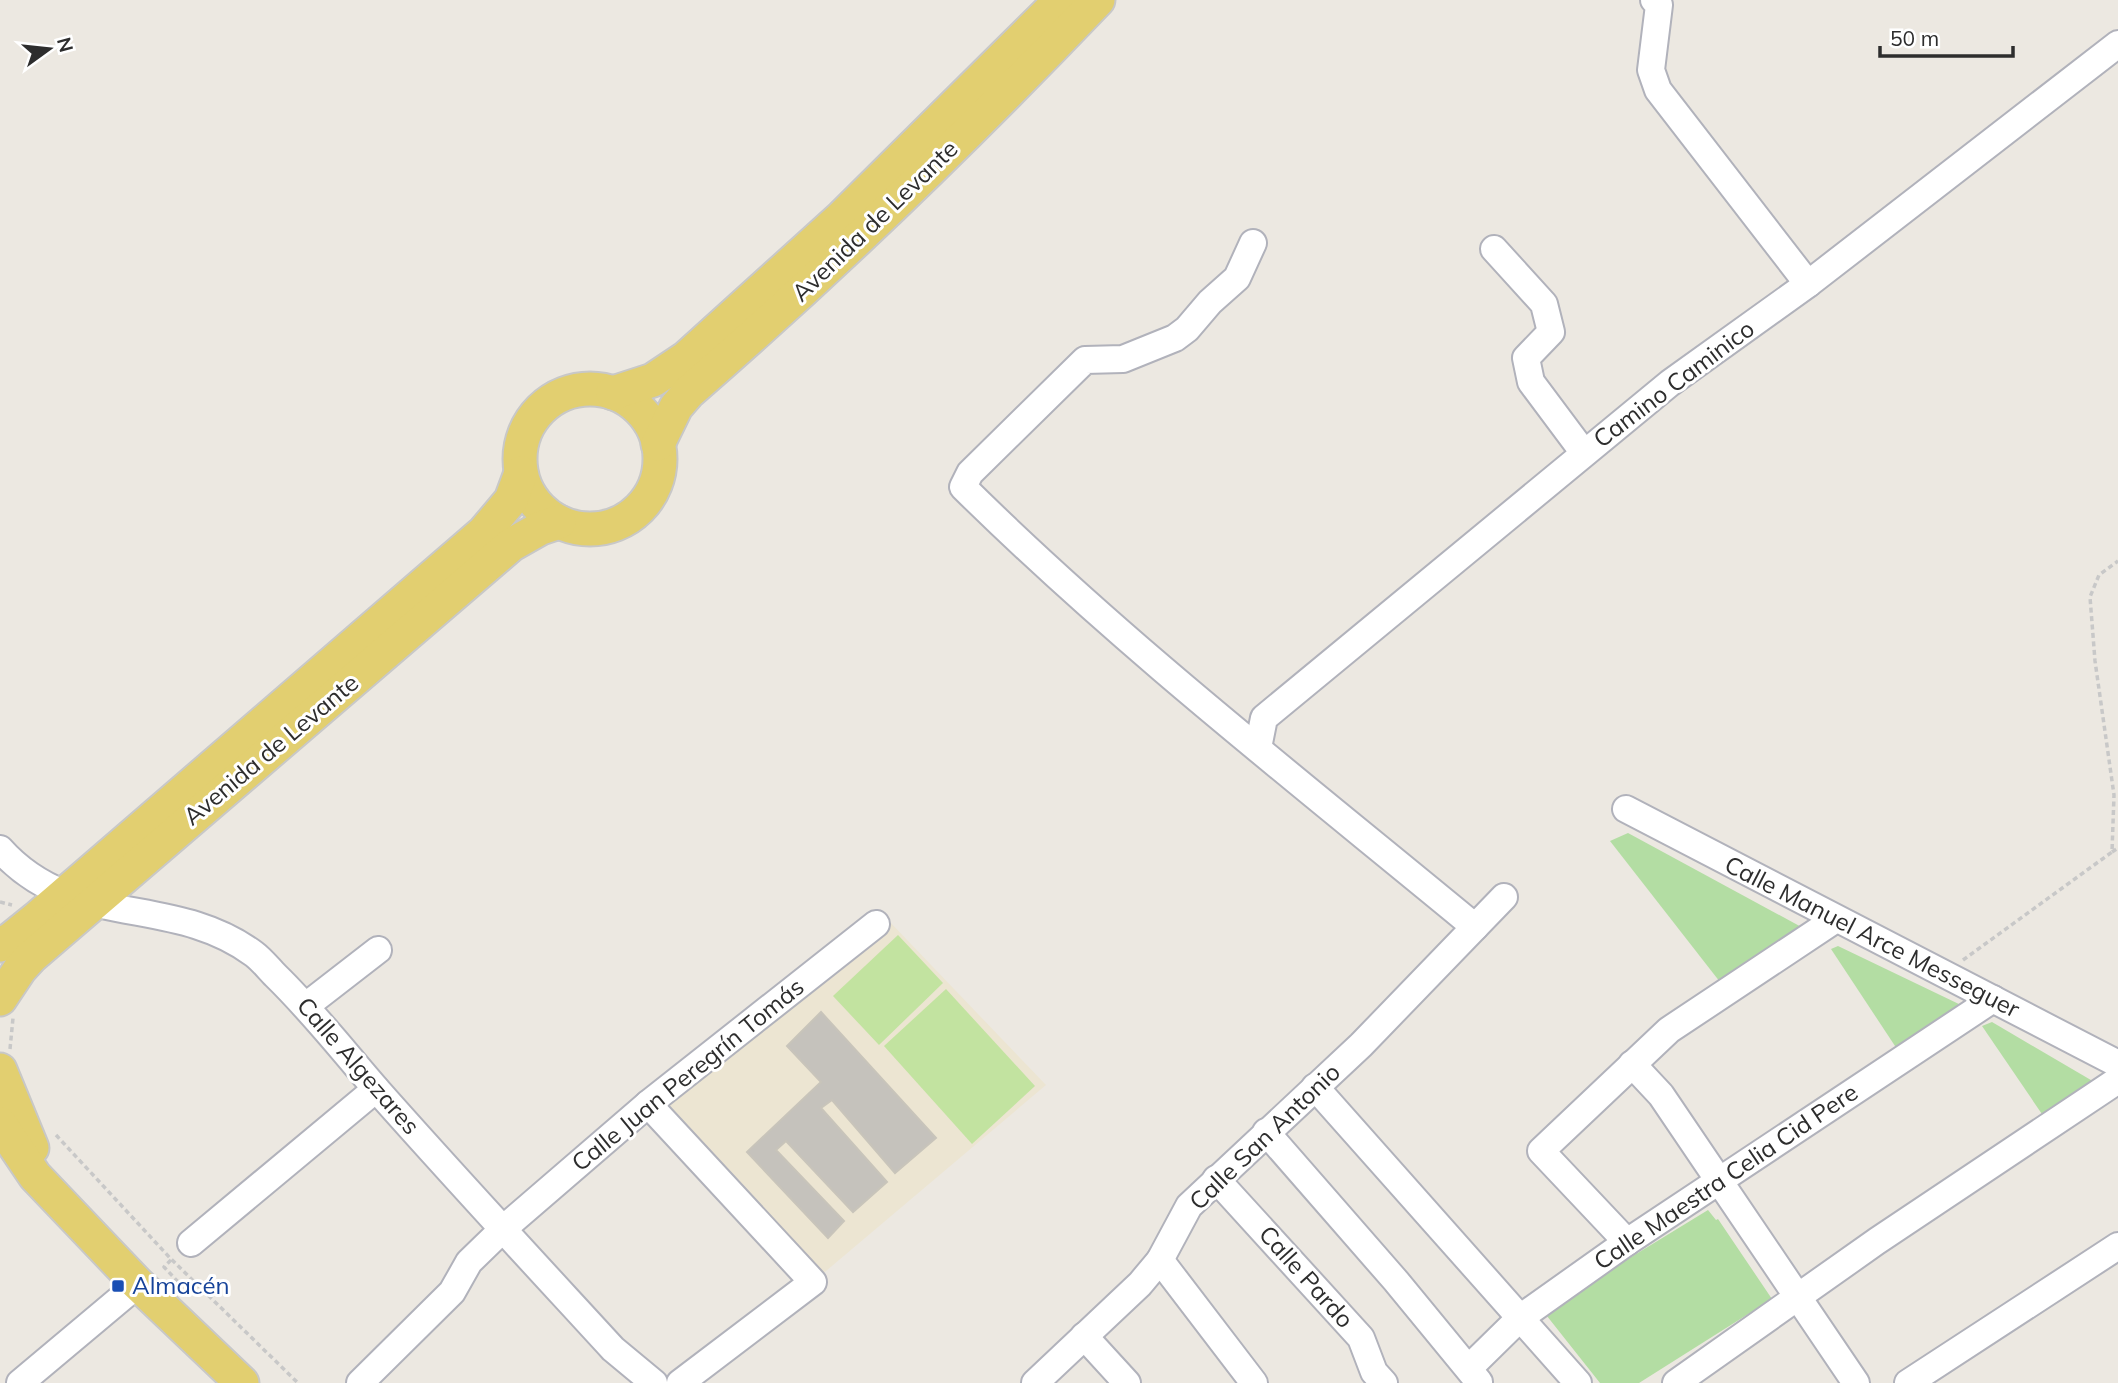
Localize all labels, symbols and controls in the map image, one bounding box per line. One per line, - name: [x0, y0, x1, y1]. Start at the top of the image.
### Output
- north arrow: [14, 14, 84, 84]
- scale bar: [1880, 14, 2013, 58]
- text: 50 m: [1890, 25, 1939, 51]
- text: N: [52, 35, 79, 55]
- street label: Avenida de Levante: [785, 133, 964, 307]
- street label: Camino Caminico: [1587, 313, 1760, 453]
- street label: Avenida de Levante: [177, 667, 364, 831]
- street label: Calle Manuel Arce Messeguer: [1720, 849, 2025, 1024]
- street label: Calle Juan Peregrín Tomás: [565, 971, 810, 1177]
- street label: Calle Algezares: [291, 991, 427, 1140]
- street label: Calle San Antonio: [1183, 1057, 1346, 1216]
- street label: Calle Maestra Celia Cid Pere: [1588, 1077, 1863, 1276]
- street label: Calle Pardo: [1253, 1219, 1360, 1334]
- place label: Almacén: [132, 1270, 230, 1300]
- marker: Almacén: [110, 1278, 126, 1294]

